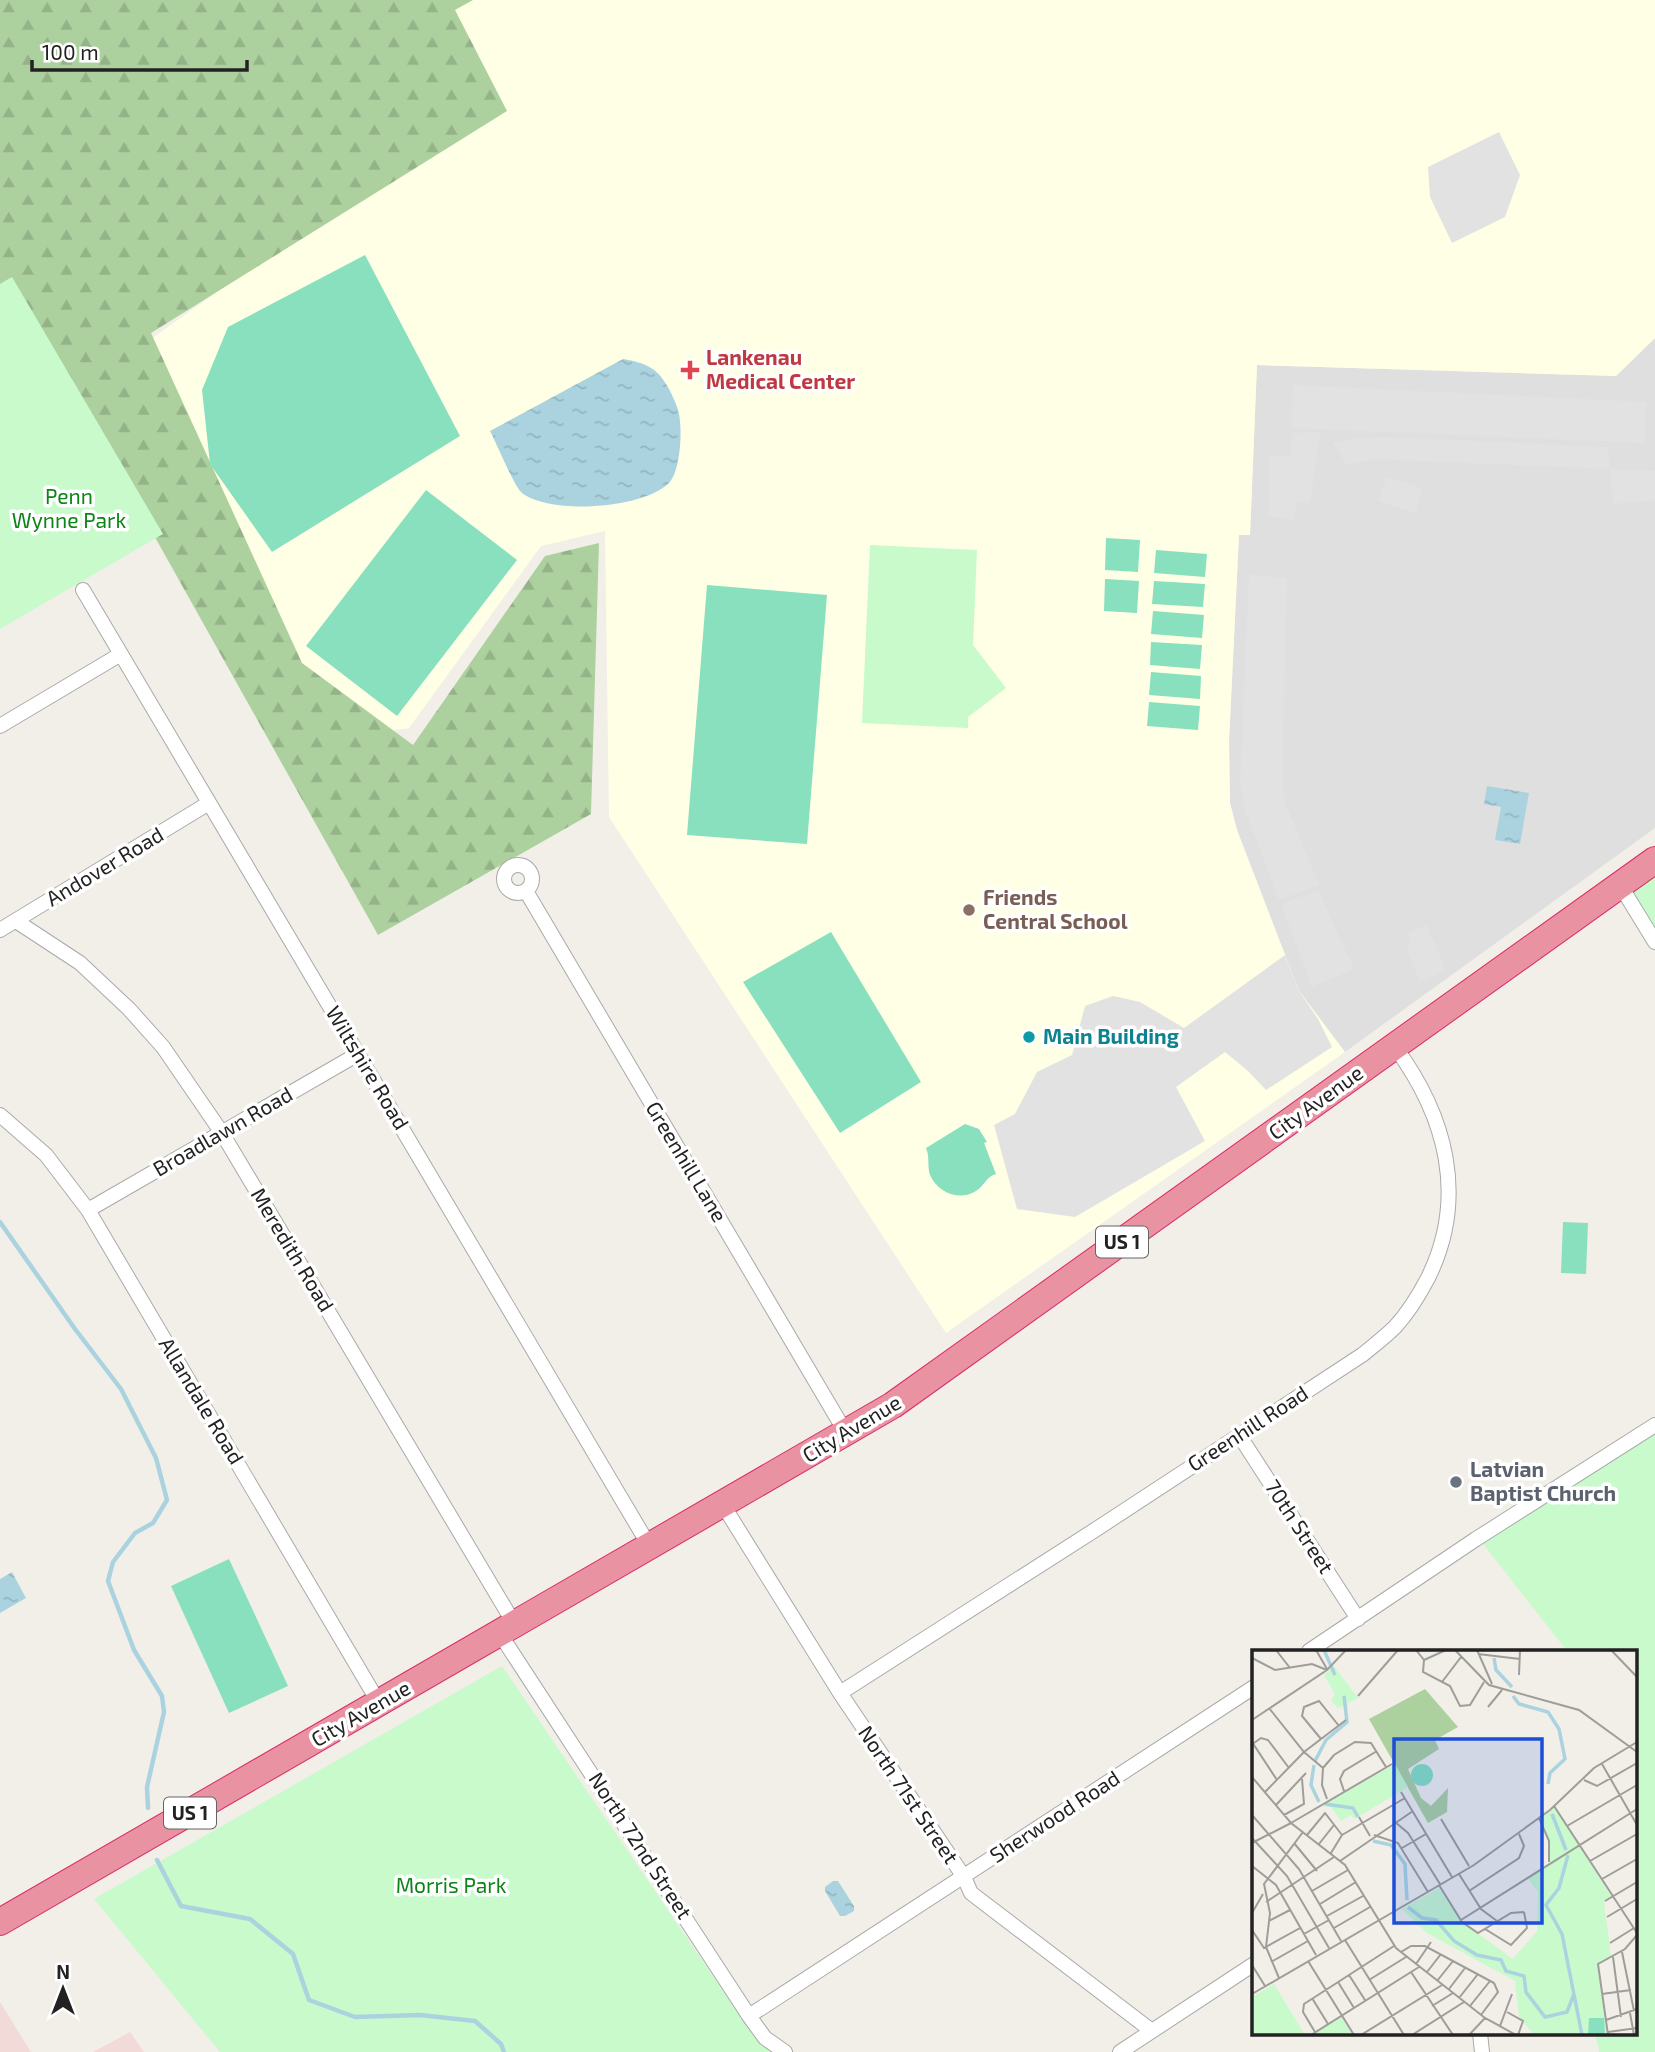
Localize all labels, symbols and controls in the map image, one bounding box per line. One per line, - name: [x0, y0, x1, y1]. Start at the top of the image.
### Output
- scale bar: [32, 28, 247, 72]
- text: 100 m: [42, 39, 99, 64]
- place label: Lankenau Medical Center: [706, 344, 855, 393]
- marker: Lankenau Medical Center: [680, 360, 700, 380]
- park label: Penn Wynne Park: [12, 483, 126, 532]
- street label: Andover Road: [41, 821, 167, 911]
- place label: Friends Central School: [983, 884, 1128, 933]
- marker: Friends Central School: [961, 902, 977, 918]
- street label: Wiltshire Road: [322, 1001, 415, 1134]
- place label: Main Building: [1043, 1023, 1179, 1048]
- marker: Main Building: [1021, 1029, 1037, 1045]
- street label: City Avenue: [1263, 1059, 1367, 1144]
- street label: Broadlawn Road: [148, 1081, 296, 1181]
- street label: Greenhill Lane: [642, 1097, 733, 1226]
- street label: Meredith Road: [247, 1183, 340, 1315]
- road number: US 1: [1096, 1226, 1148, 1258]
- street label: Allandale Road: [155, 1332, 250, 1468]
- street label: Greenhill Road: [1182, 1380, 1312, 1476]
- street label: City Avenue: [797, 1389, 905, 1467]
- place label: Latvian Baptist Church: [1470, 1456, 1616, 1505]
- marker: Latvian Baptist Church: [1448, 1474, 1464, 1490]
- street label: 70th Street: [1261, 1475, 1340, 1578]
- inset map: [1252, 1650, 1638, 2035]
- street label: City Avenue: [306, 1674, 414, 1751]
- street label: North 71st Street: [854, 1720, 965, 1868]
- street label: Sherwood Road: [985, 1764, 1124, 1867]
- street label: North 72nd Street: [585, 1767, 698, 1923]
- road number: US 1: [164, 1798, 216, 1828]
- park label: Morris Park: [396, 1872, 507, 1897]
- north arrow: [28, 1954, 98, 2024]
- text: N: [56, 1960, 70, 1983]

